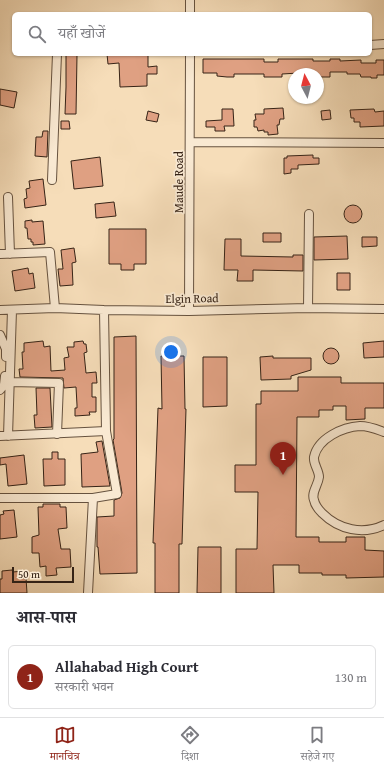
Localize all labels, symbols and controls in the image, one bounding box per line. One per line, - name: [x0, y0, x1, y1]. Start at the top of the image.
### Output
- search box: [12, 12, 372, 56]
- text: यहाँ खोजें: [58, 22, 105, 43]
- icon: search: [26, 23, 48, 45]
- north arrow: [288, 68, 324, 104]
- street label: Maude Road: [170, 151, 187, 213]
- street label: Elgin Road: [165, 289, 219, 307]
- your location: [161, 342, 181, 362]
- pin: 1: [270, 442, 296, 475]
- scale bar: [12, 565, 74, 584]
- text: 50 m: [18, 566, 40, 582]
- text: आस-पास: [16, 604, 76, 629]
- text: Allahabad High Court: [55, 656, 199, 677]
- text: 1: [27, 668, 33, 687]
- text: 130 m: [335, 668, 367, 687]
- text: सरकारी भवन: [55, 677, 113, 696]
- tab: मानचित्र: [50, 724, 80, 767]
- tab: दिशा: [179, 724, 201, 767]
- tab: सहेजे गए: [301, 724, 334, 767]

